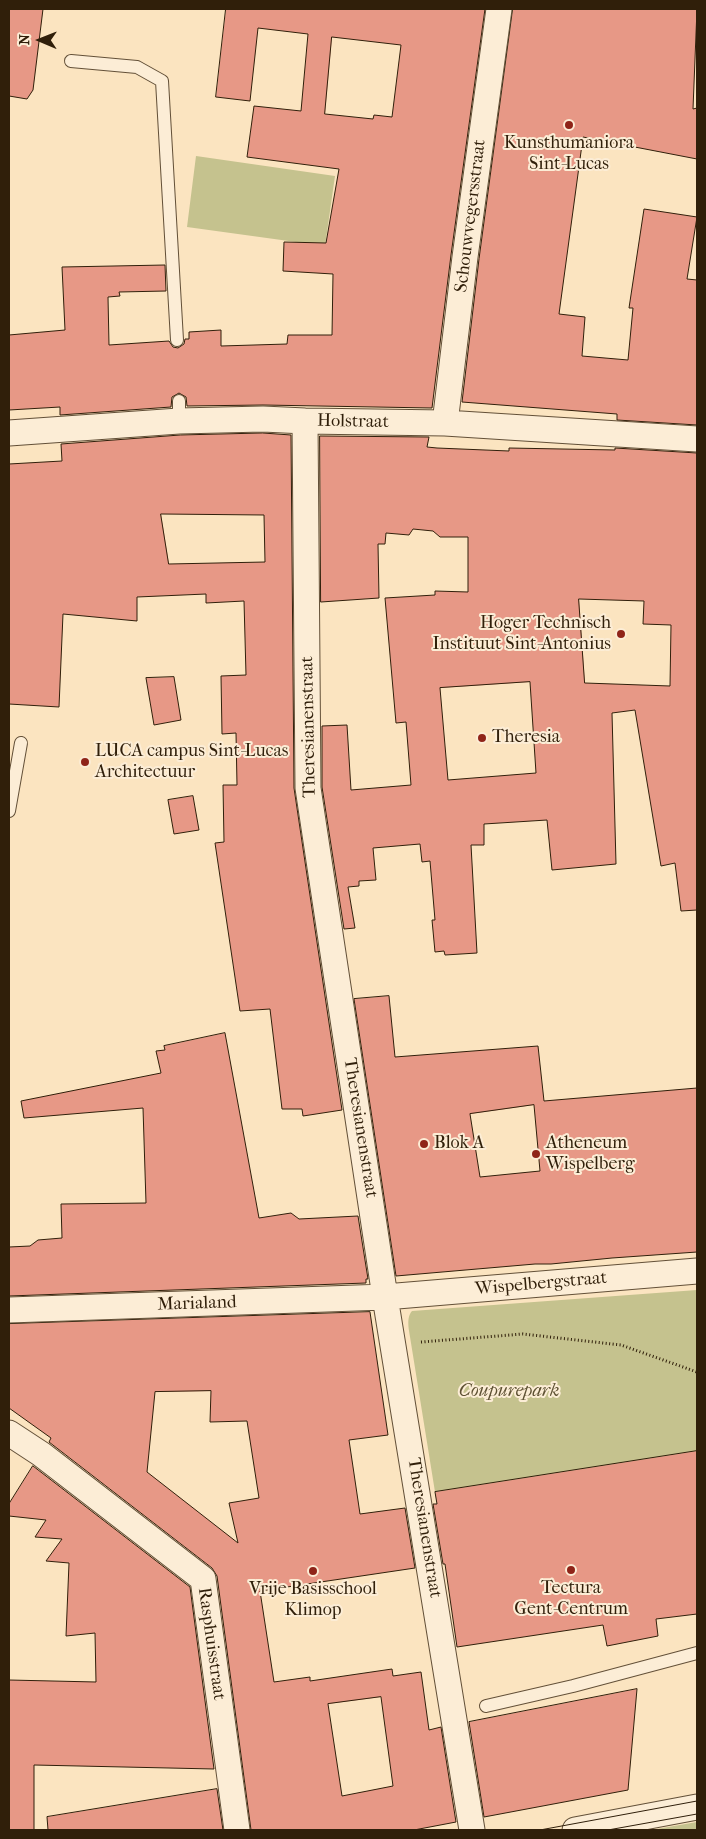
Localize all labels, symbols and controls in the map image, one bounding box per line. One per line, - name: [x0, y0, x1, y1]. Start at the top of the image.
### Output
- north arrow: [15, 15, 65, 65]
- text: N: [16, 34, 33, 45]
- marker: Kunsthumaniora Sint-Lucas: [563, 119, 575, 131]
- place label: Kunsthumaniora Sint-Lucas: [504, 133, 634, 176]
- street label: Schouwvegersstraat: [451, 138, 491, 294]
- street label: Holstraat: [317, 411, 389, 433]
- place label: Hoger Technisch Instituut Sint-Antonius: [432, 613, 611, 656]
- marker: Hoger Technisch Instituut Sint-Antonius: [615, 628, 627, 640]
- street label: Theresianenstraat: [297, 656, 321, 798]
- place label: Theresia: [492, 727, 560, 749]
- marker: Theresia: [476, 732, 488, 744]
- place label: LUCA campus Sint-Lucas Architectuur: [95, 741, 288, 784]
- marker: LUCA campus Sint-Lucas Architectuur: [79, 756, 91, 768]
- street label: Theresianenstraat: [338, 1056, 382, 1200]
- place label: Blok A: [434, 1133, 484, 1155]
- place label: Atheneum Wispelberg: [546, 1133, 635, 1176]
- marker: Blok A: [418, 1138, 430, 1150]
- marker: Atheneum Wispelberg: [530, 1148, 542, 1160]
- street label: Wispelbergstraat: [474, 1267, 608, 1301]
- street label: Marialand: [157, 1292, 237, 1316]
- park label: Coupurepark: [459, 1381, 559, 1403]
- street label: Theresianenstraat: [402, 1456, 446, 1600]
- marker: Tectura Gent-Centrum: [565, 1564, 577, 1576]
- marker: Vrije Basisschool Klimop: [307, 1565, 319, 1577]
- place label: Tectura Gent-Centrum: [514, 1578, 628, 1620]
- place label: Vrije Basisschool Klimop: [249, 1579, 377, 1622]
- street label: Rasphuisstraat: [192, 1586, 230, 1702]

